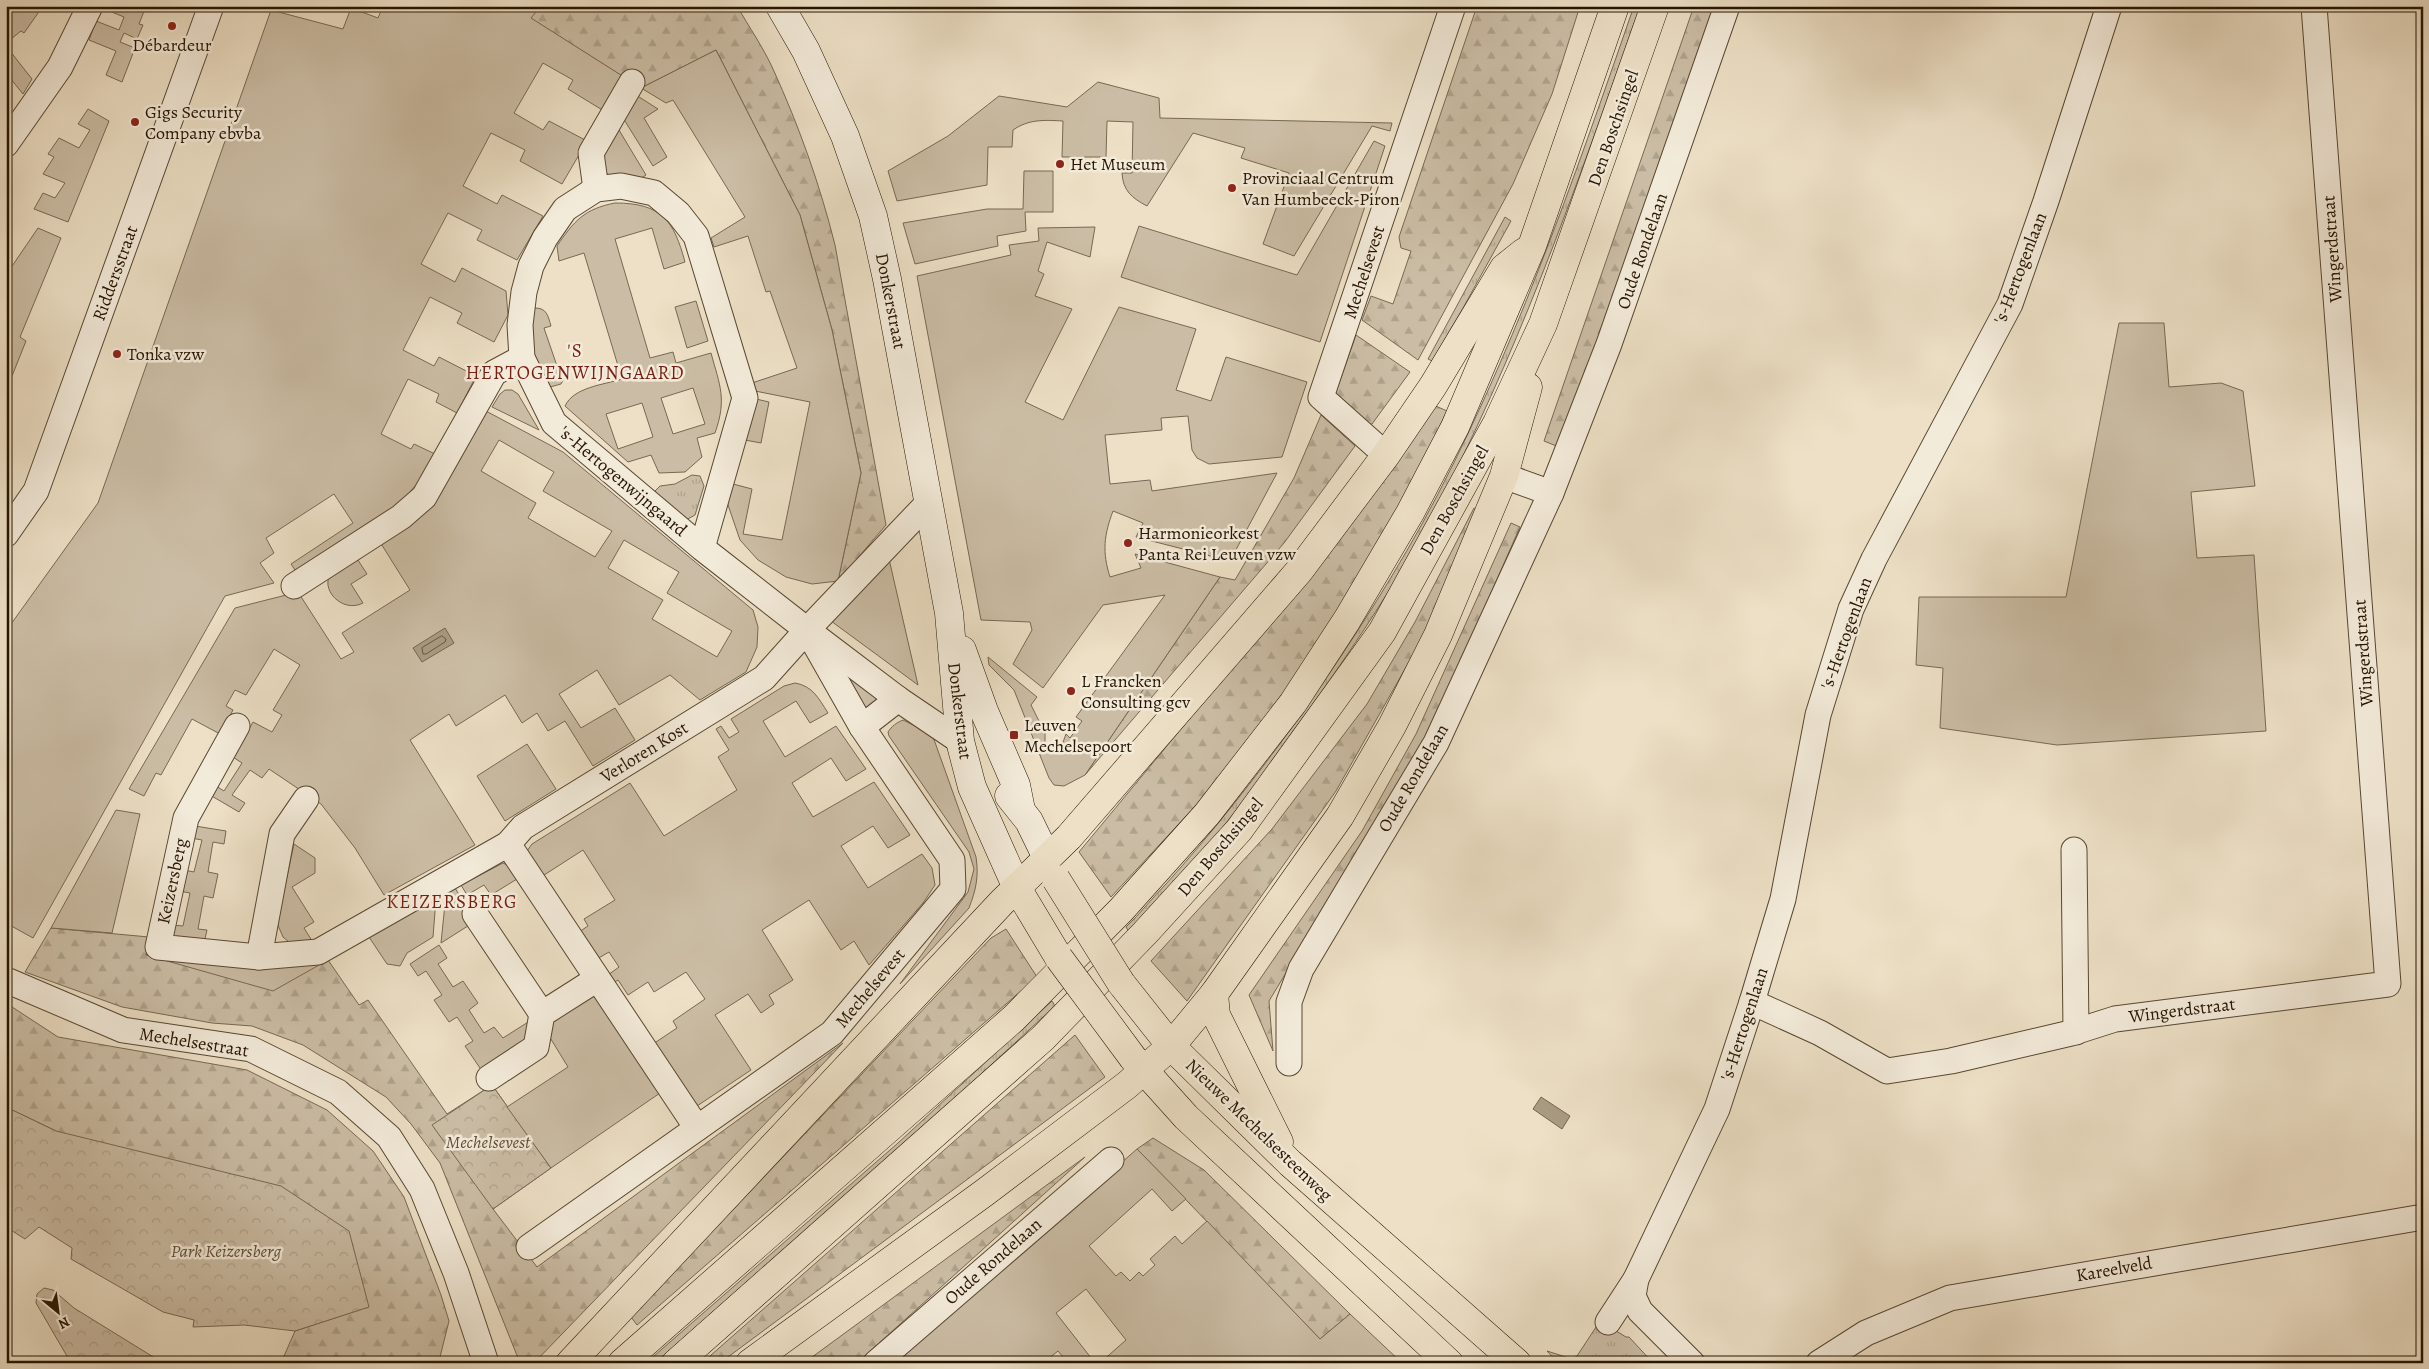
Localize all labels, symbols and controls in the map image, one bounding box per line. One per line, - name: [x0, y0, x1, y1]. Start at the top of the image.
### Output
- marker: Débardeur: [166, 20, 178, 32]
- place label: Débardeur: [132, 33, 212, 57]
- street label: Den Boschsingel: [1582, 66, 1644, 189]
- place label: Gigs Security Company ebvba: [145, 100, 262, 145]
- marker: Gigs Security Company ebvba: [129, 116, 141, 128]
- place label: Het Museum: [1070, 152, 1165, 176]
- marker: Het Museum: [1054, 158, 1066, 170]
- place label: Provinciaal Centrum Van Humbeeck-Piron: [1241, 166, 1400, 211]
- marker: Provinciaal Centrum Van Humbeeck-Piron: [1226, 182, 1238, 194]
- street label: Oude Rondelaan: [1611, 190, 1673, 312]
- street label: Wingerdstraat: [2316, 195, 2348, 304]
- street label: 's-Hertogenlaan: [1988, 209, 2052, 327]
- street label: Riddersstraat: [87, 222, 143, 324]
- street label: Mechelsevest: [1338, 222, 1390, 322]
- street label: Donkerstraat: [870, 251, 912, 351]
- district label: 'S HERTOGENWIJNGAARD: [465, 338, 685, 386]
- place label: Tonka vzw: [127, 342, 204, 366]
- marker: Tonka vzw: [111, 348, 123, 360]
- street label: 's-Hertogenwijngaard: [554, 420, 692, 542]
- street label: Den Boschsingel: [1414, 440, 1494, 559]
- place label: Harmonieorkest Panta Rei Leuven vzw: [1138, 521, 1296, 566]
- marker: Harmonieorkest Panta Rei Leuven vzw: [1122, 537, 1134, 549]
- street label: 's-Hertogenlaan: [1815, 573, 1877, 692]
- street label: Wingerdstraat: [2347, 599, 2379, 708]
- street label: Donkerstraat: [942, 661, 978, 761]
- place label: L Francken Consulting gcv: [1081, 669, 1191, 714]
- marker: L Francken Consulting gcv: [1065, 685, 1077, 697]
- place label: Leuven Mechelsepoort: [1024, 713, 1132, 758]
- street label: Verloren Kost: [595, 716, 692, 789]
- street label: Oude Rondelaan: [1372, 719, 1454, 837]
- marker: Leuven Mechelsepoort: [1008, 729, 1020, 741]
- street label: Den Boschsingel: [1172, 792, 1269, 901]
- street label: Keizersberg: [151, 836, 193, 926]
- district label: KEIZERSBERG: [386, 889, 518, 915]
- street label: Mechelsevest: [830, 943, 910, 1033]
- street label: 's-Hertogenlaan: [1714, 964, 1774, 1084]
- street label: Wingerdstraat: [2126, 992, 2237, 1029]
- street label: Mechelsestraat: [138, 1021, 251, 1063]
- street label: Nieuwe Mechelsesteenweg: [1180, 1053, 1338, 1207]
- park label: Mechelsevest: [446, 1130, 531, 1154]
- street label: Oude Rondelaan: [939, 1212, 1047, 1310]
- park label: Park Keizersberg: [171, 1239, 281, 1263]
- street label: Kareelveld: [2074, 1250, 2154, 1287]
- north arrow: [32, 1286, 82, 1336]
- text: N: [55, 1312, 73, 1334]

